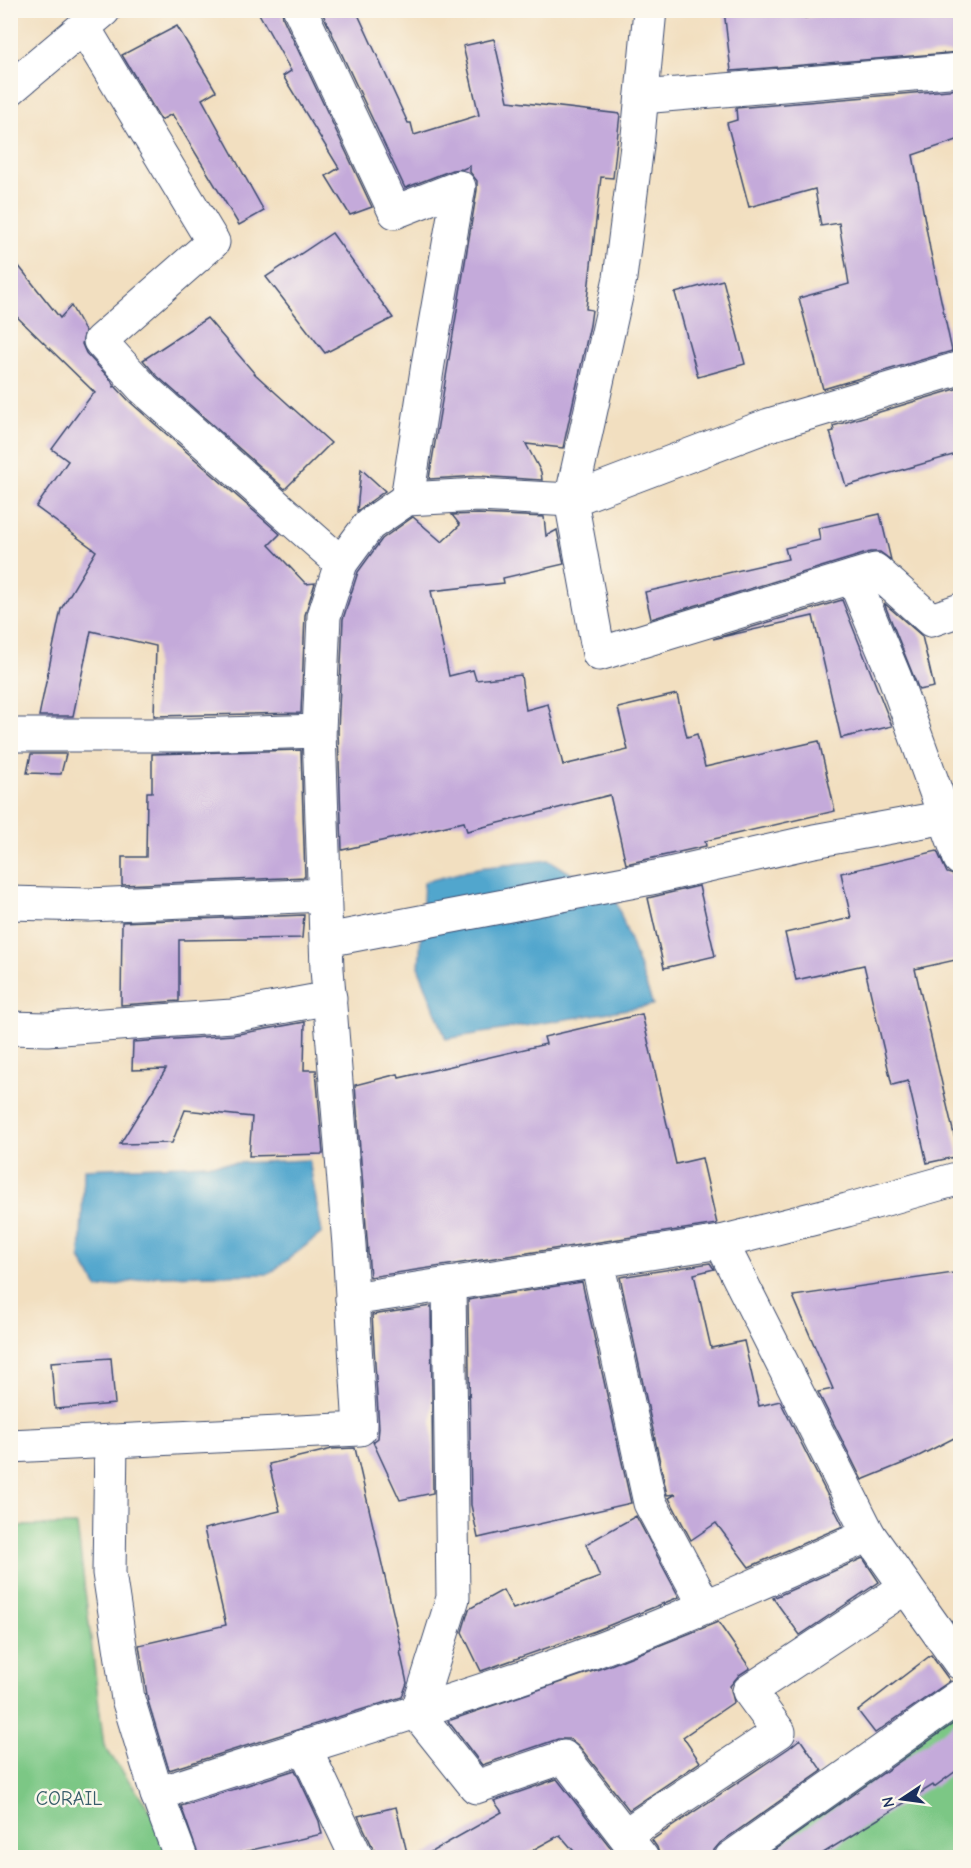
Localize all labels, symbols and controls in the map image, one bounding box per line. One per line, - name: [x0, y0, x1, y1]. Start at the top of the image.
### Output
- north arrow: [872, 1769, 932, 1829]
- park label: CORAIL: [36, 1787, 102, 1810]
- text: N: [878, 1795, 898, 1809]

